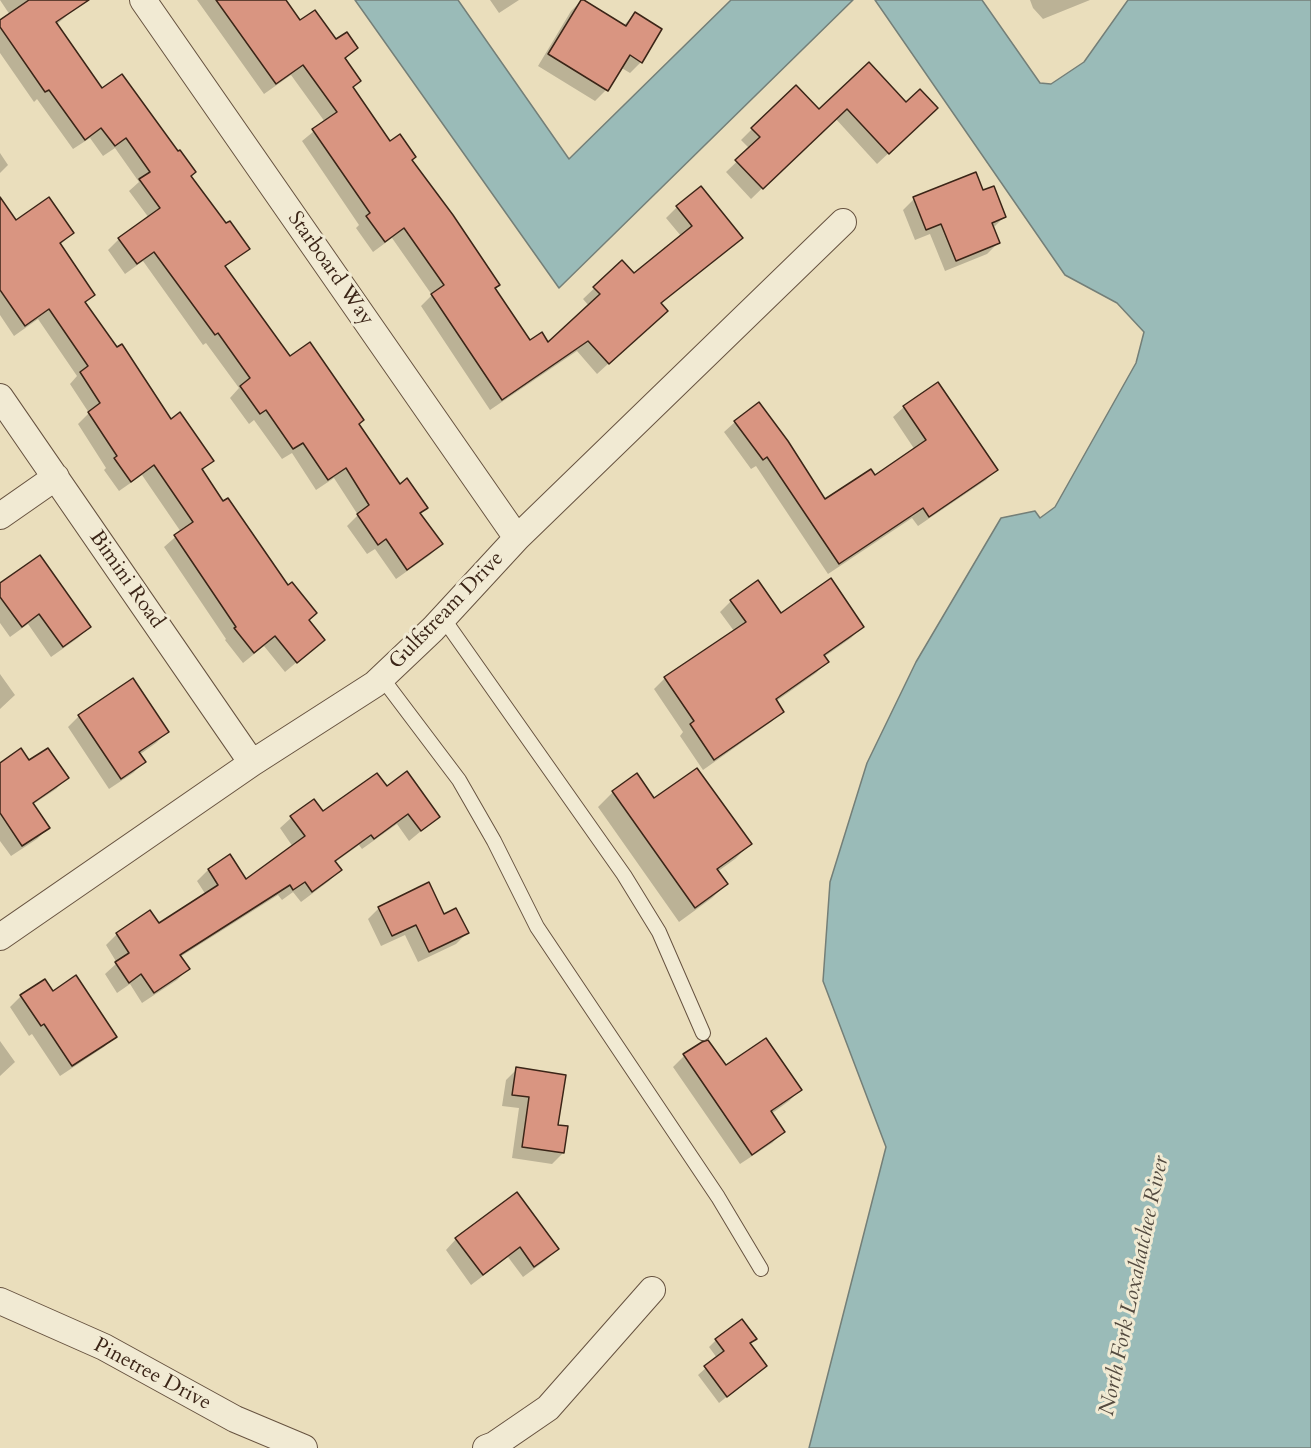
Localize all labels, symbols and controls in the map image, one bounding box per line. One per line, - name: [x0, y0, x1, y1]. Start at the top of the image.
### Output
- street label: Starboard Way: [281, 207, 379, 331]
- street label: Bimini Road: [83, 526, 169, 634]
- street label: Gulfstream Drive: [384, 547, 510, 675]
- water label: North Fork Loxahatchee River: [1095, 1154, 1175, 1418]
- street label: Pinetree Drive: [89, 1333, 215, 1417]

